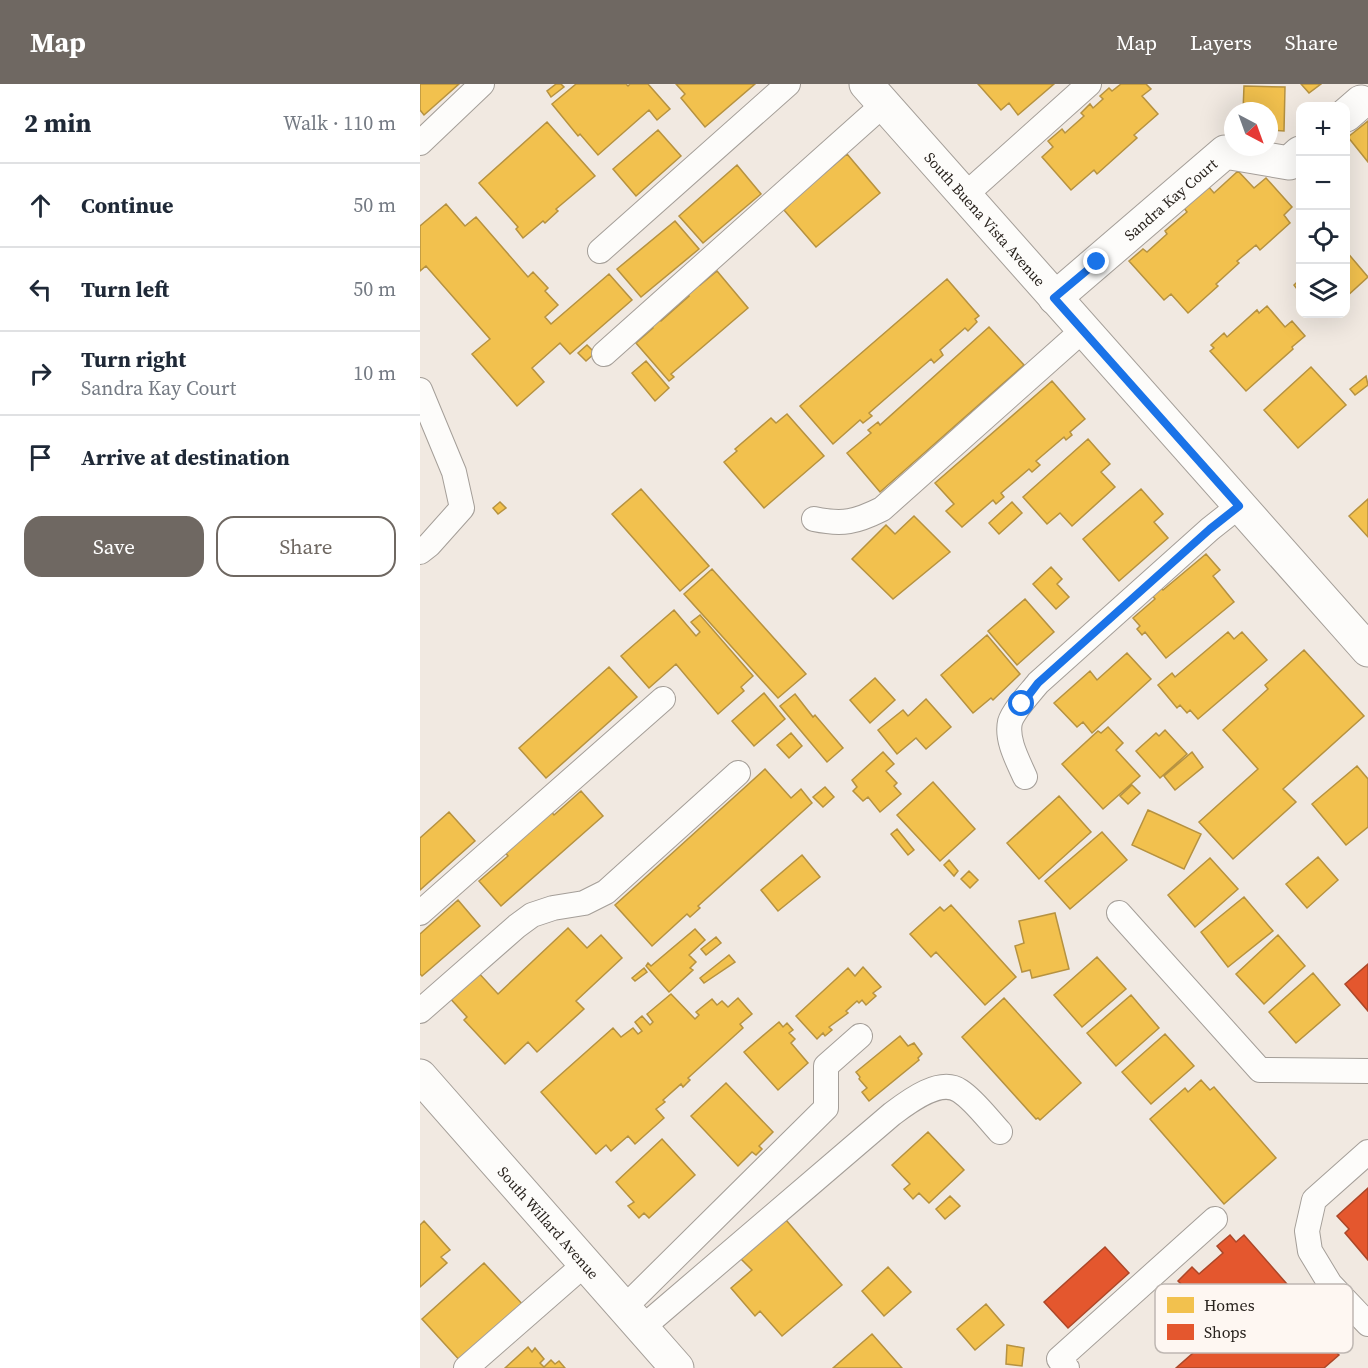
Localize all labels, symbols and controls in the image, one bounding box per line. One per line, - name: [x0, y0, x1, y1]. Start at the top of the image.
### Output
- text: Map: [30, 23, 86, 61]
- text: Map: [1116, 28, 1157, 57]
- text: Layers: [1190, 28, 1252, 57]
- text: Share: [1285, 28, 1338, 57]
- north arrow: [1224, 102, 1278, 156]
- map controls: [1296, 102, 1350, 318]
- button: +: [1296, 102, 1350, 156]
- text: 2 min: [24, 105, 91, 141]
- text: Walk · 110 m: [283, 109, 396, 137]
- street label: South Buena Vista Avenue: [920, 147, 1051, 291]
- street label: Sandra Kay Court: [1119, 153, 1221, 245]
- button: −: [1296, 156, 1350, 210]
- icon: ahead: [24, 189, 57, 222]
- text: Continue: [81, 190, 174, 220]
- text: 50 m: [353, 191, 396, 219]
- button: locate: [1296, 210, 1350, 264]
- route end: [1083, 248, 1109, 274]
- button: layers: [1296, 264, 1350, 318]
- icon: left: [24, 273, 57, 306]
- text: Turn left: [81, 274, 169, 304]
- text: 50 m: [353, 275, 396, 303]
- text: Turn right: [81, 344, 186, 374]
- icon: right: [24, 357, 57, 390]
- text: 10 m: [353, 359, 396, 387]
- text: Sandra Kay Court: [81, 374, 236, 402]
- icon: arrive: [24, 441, 57, 474]
- text: Arrive at destination: [81, 442, 290, 472]
- button: Save: [24, 516, 204, 577]
- button: Share: [216, 516, 396, 577]
- route start: [1008, 690, 1034, 716]
- street label: South Willard Avenue: [493, 1161, 605, 1284]
- legend: [1155, 1284, 1353, 1353]
- text: Homes: [1204, 1294, 1255, 1316]
- text: Shops: [1204, 1321, 1247, 1343]

